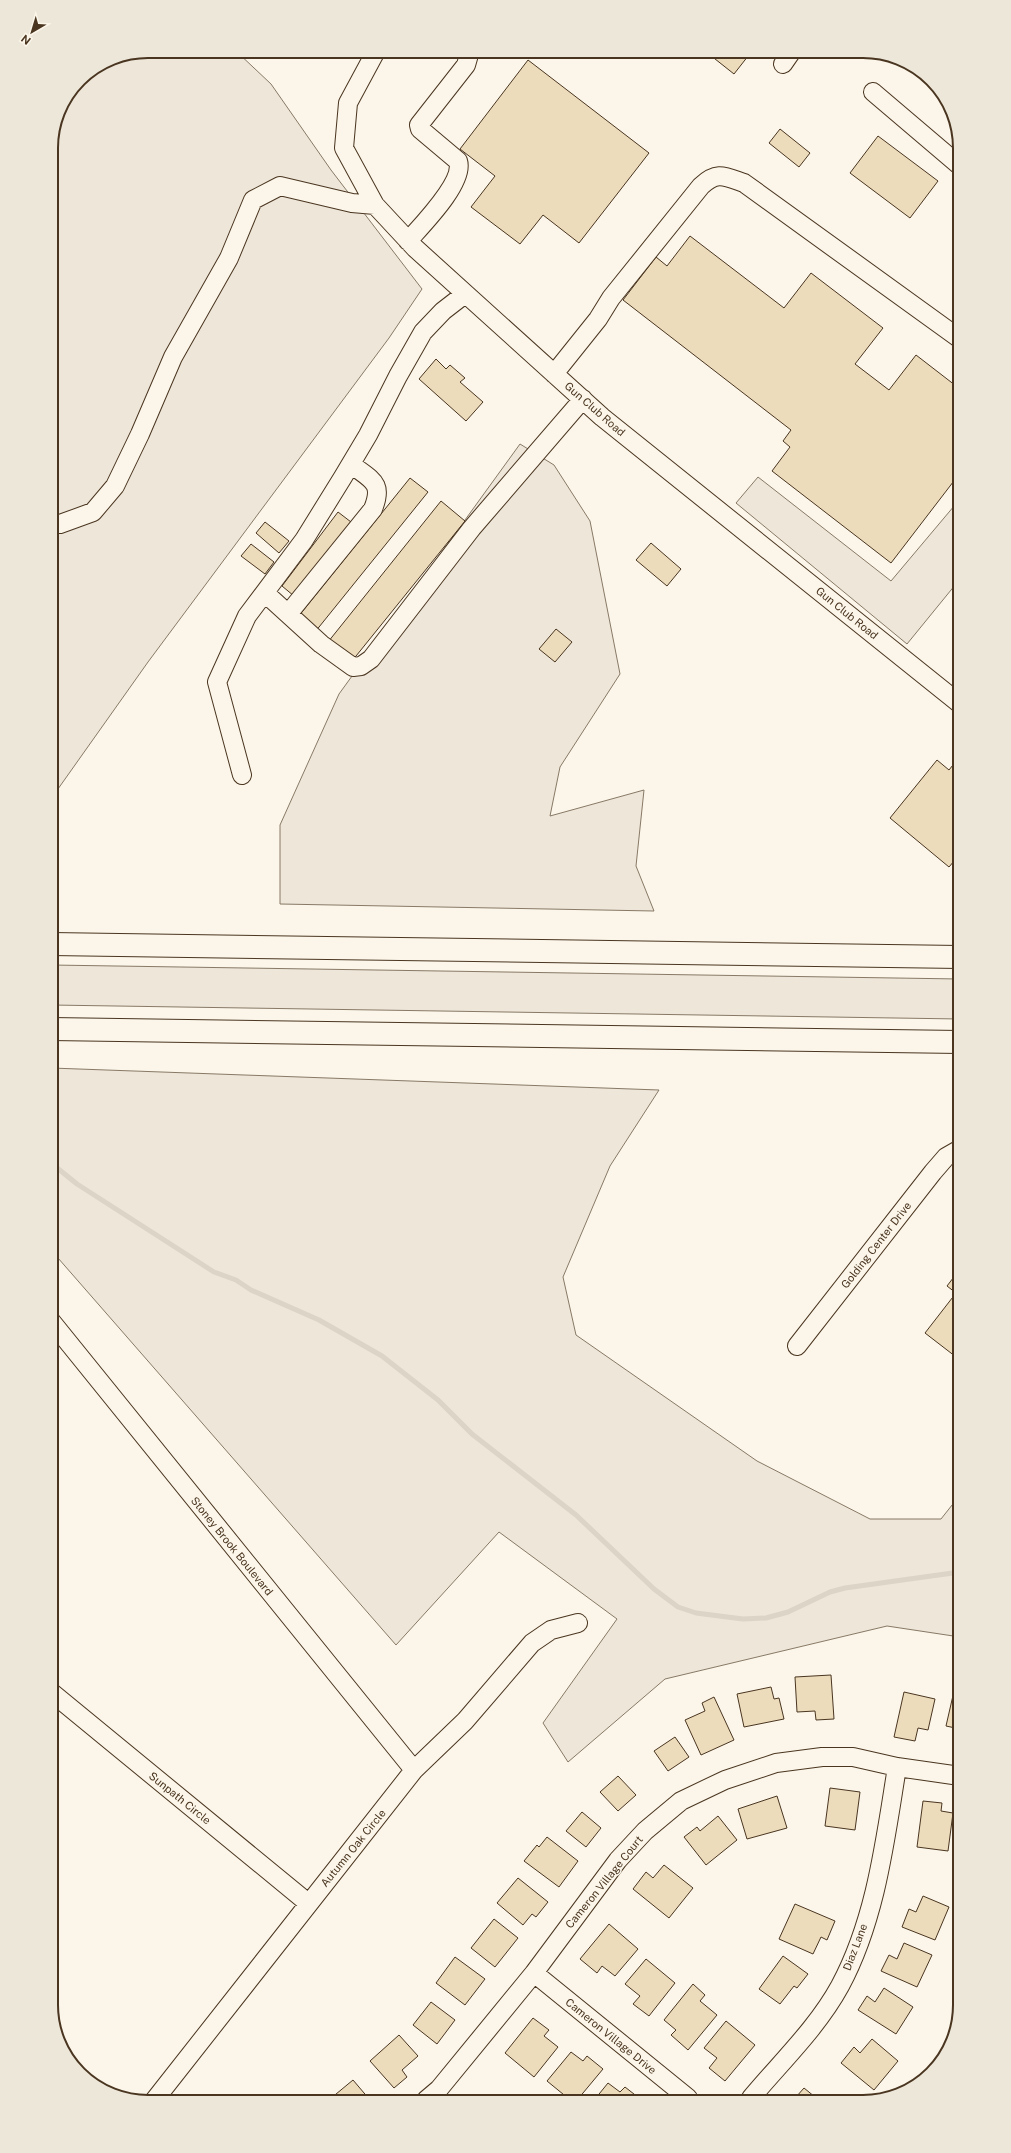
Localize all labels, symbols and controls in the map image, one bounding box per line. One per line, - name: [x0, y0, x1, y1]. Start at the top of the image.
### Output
- north arrow: [12, 12, 52, 52]
- text: N: [19, 33, 33, 47]
- street label: Gun Club Road: [562, 380, 628, 438]
- street label: Gun Club Road: [814, 584, 880, 642]
- street label: Golding Center Drive: [839, 1199, 913, 1291]
- street label: Stoney Brook Boulevard: [189, 1494, 275, 1598]
- street label: Sunpath Circle: [147, 1770, 213, 1826]
- street label: Autumn Oak Circle: [318, 1807, 388, 1889]
- street label: Cameron Village Court: [563, 1833, 645, 1931]
- street label: Diaz Lane: [841, 1922, 869, 1972]
- street label: Cameron Village Drive: [563, 1996, 659, 2076]

